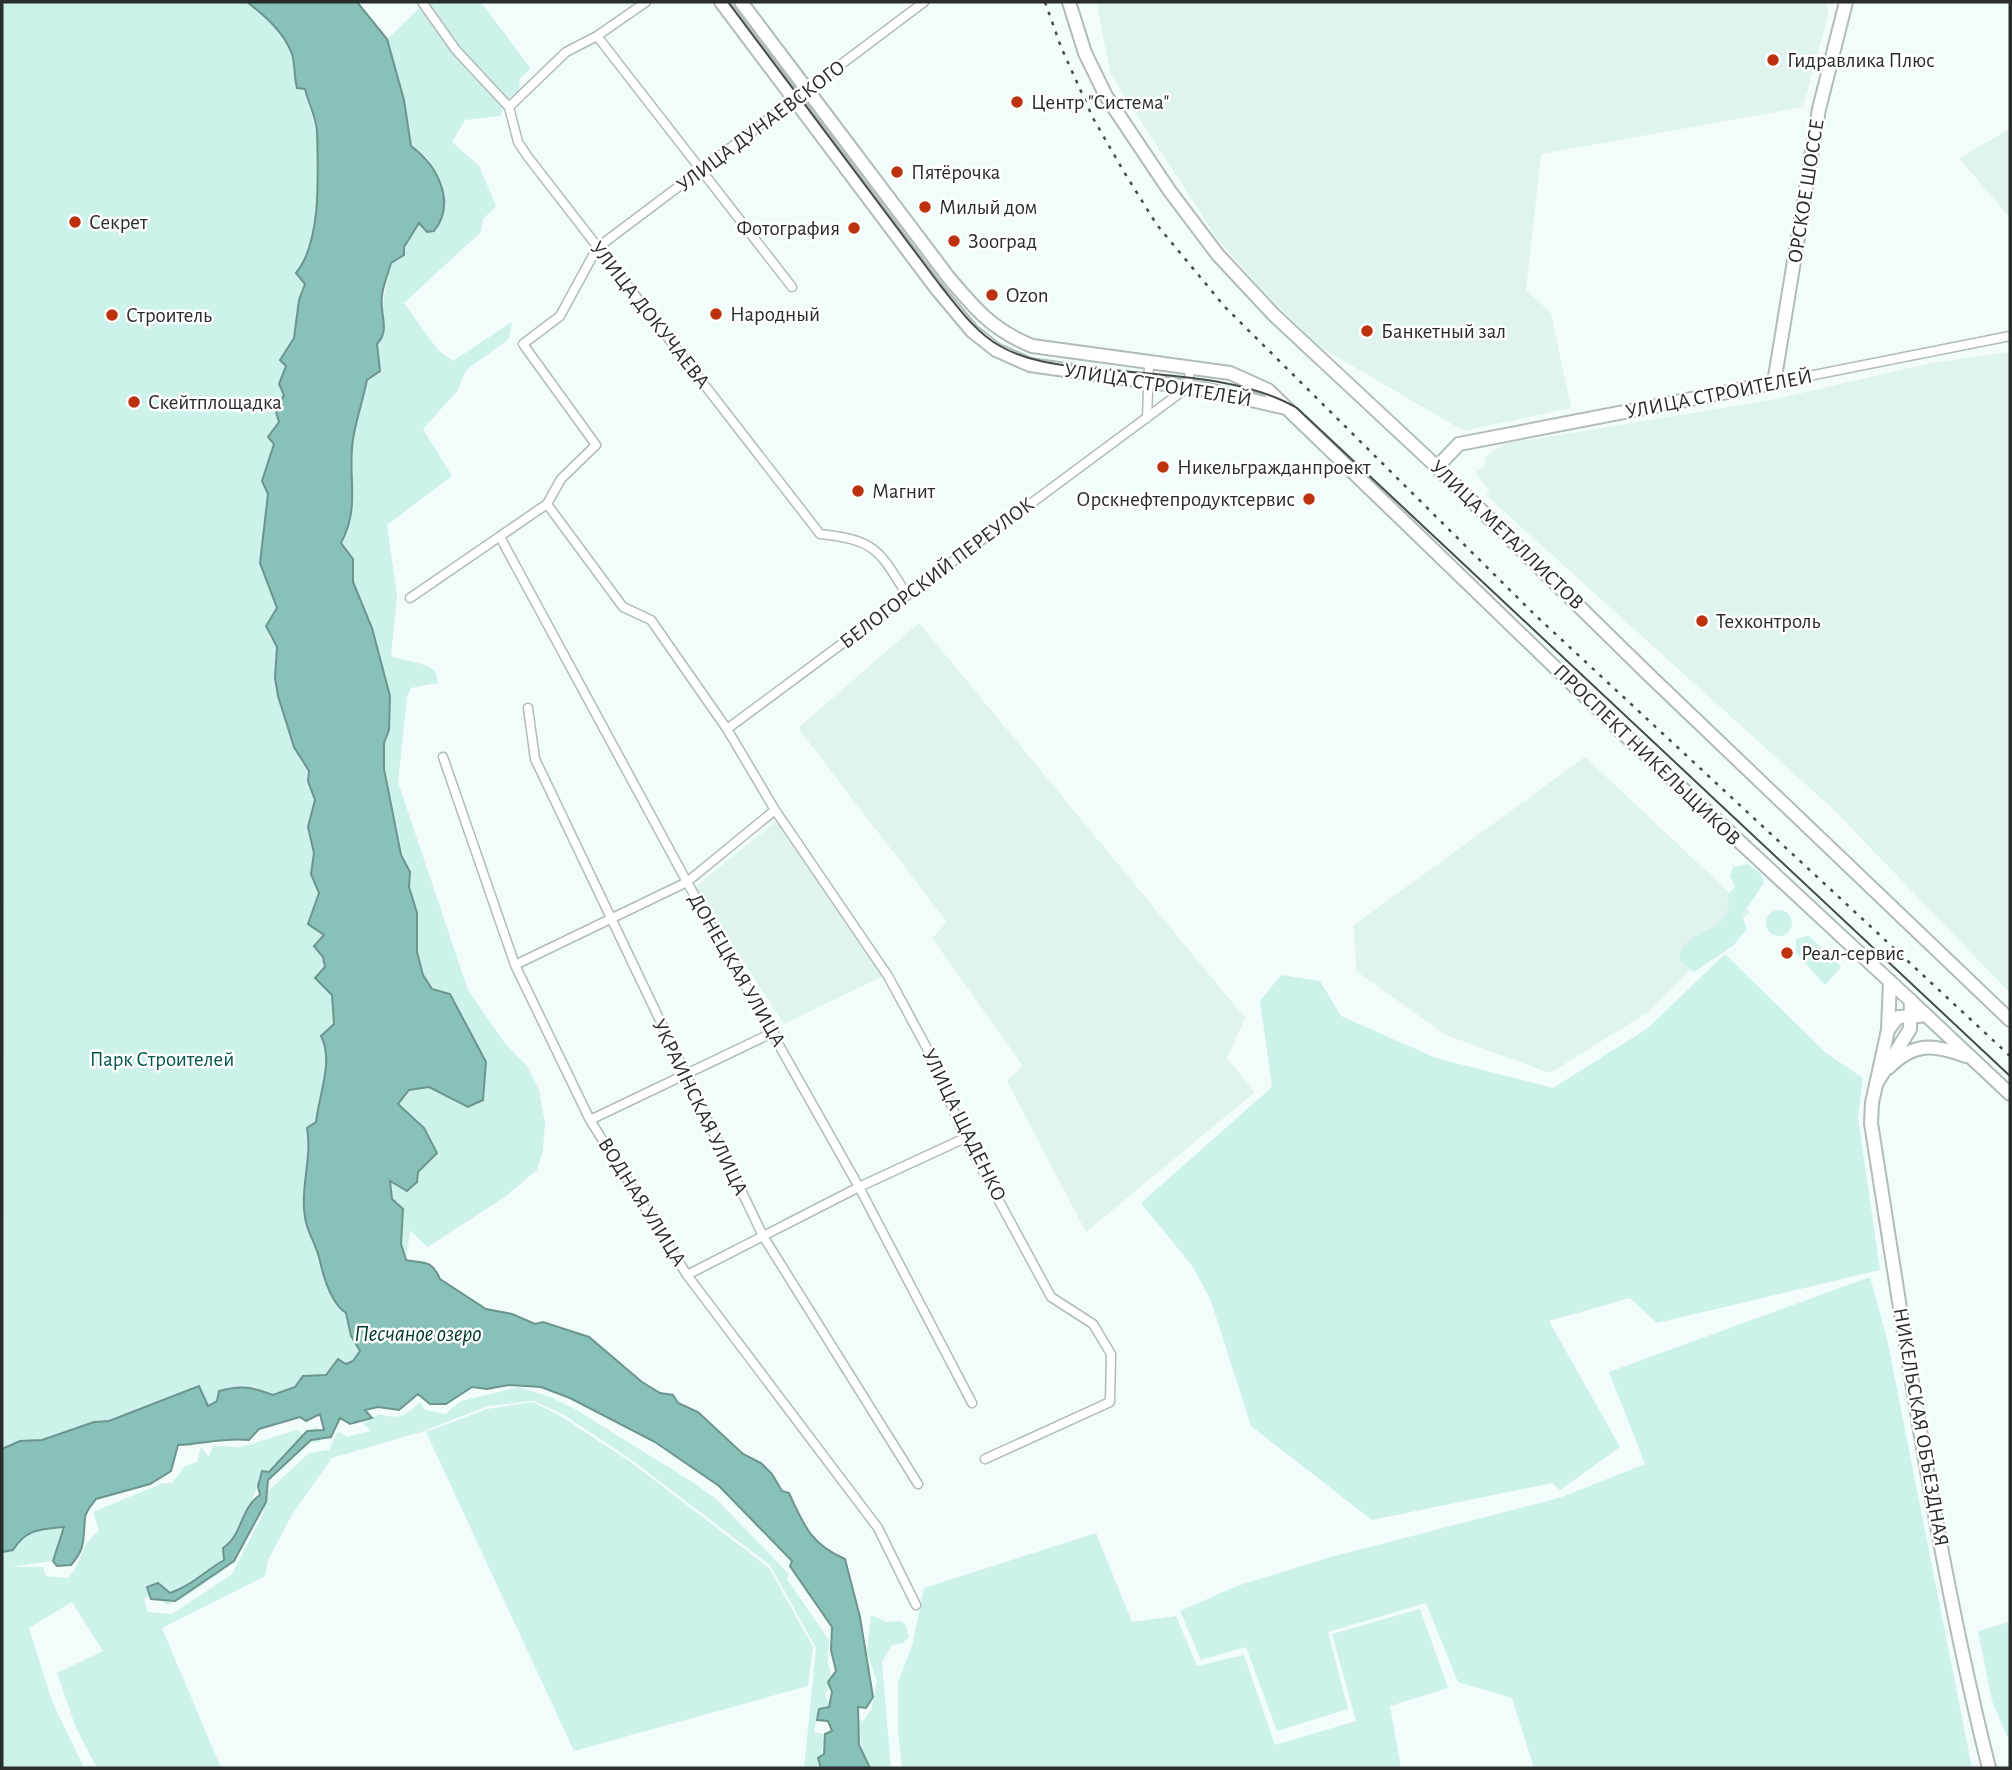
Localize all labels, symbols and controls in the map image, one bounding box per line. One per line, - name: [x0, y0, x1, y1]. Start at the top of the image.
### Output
- place label: Гидравлика Плюс: [1787, 50, 1935, 71]
- marker: Гидравлика Плюс: [1765, 52, 1781, 68]
- street label: УЛИЦА ДУНАЕВСКОГО: [673, 56, 849, 196]
- place label: Центр "Система": [1031, 92, 1169, 113]
- marker: Центр "Система": [1009, 94, 1025, 110]
- street label: ОРСКОЕ ШОССЕ: [1784, 117, 1828, 265]
- place label: Пятёрочка: [911, 162, 1001, 183]
- marker: Пятёрочка: [889, 164, 905, 180]
- place label: Милый дом: [939, 197, 1038, 218]
- marker: Милый дом: [917, 199, 933, 215]
- place label: Секрет: [89, 212, 148, 233]
- marker: Секрет: [67, 214, 83, 230]
- place label: Фотография: [736, 218, 840, 239]
- marker: Фотография: [846, 220, 862, 236]
- place label: Зооград: [968, 231, 1037, 252]
- marker: Зооград: [946, 233, 962, 249]
- street label: УЛИЦА ДОКУЧАЕВА: [586, 237, 714, 393]
- place label: Ozon: [1006, 285, 1049, 306]
- marker: Ozon: [984, 287, 1000, 303]
- place label: Народный: [730, 304, 820, 325]
- place label: Строитель: [126, 305, 212, 326]
- marker: Народный: [708, 306, 724, 322]
- marker: Строитель: [104, 307, 120, 323]
- place label: Банкетный зал: [1381, 321, 1506, 342]
- marker: Банкетный зал: [1359, 323, 1375, 339]
- street label: УЛИЦА СТРОИТЕЛЕЙ: [1063, 359, 1254, 410]
- street label: УЛИЦА СТРОИТЕЛЕЙ: [1624, 365, 1814, 422]
- place label: Скейтплощадка: [148, 392, 282, 413]
- marker: Скейтплощадка: [126, 394, 142, 410]
- street label: УЛИЦА МЕТАЛЛИСТОВ: [1426, 456, 1588, 614]
- place label: Никельгражданпроект: [1177, 457, 1371, 478]
- marker: Никельгражданпроект: [1155, 459, 1171, 475]
- place label: Магнит: [872, 481, 936, 502]
- marker: Магнит: [850, 483, 866, 499]
- place label: Орскнефтепродуктсервис: [1076, 489, 1295, 510]
- marker: Орскнефтепродуктсервис: [1301, 491, 1317, 507]
- street label: БЕЛОГОРСКИЙ ПЕРЕУЛОК: [835, 493, 1038, 653]
- place label: Техконтроль: [1716, 611, 1820, 632]
- marker: Техконтроль: [1694, 613, 1710, 629]
- street label: ПРОСПЕКТ НИКЕЛЬЩИКОВ: [1550, 660, 1744, 850]
- street label: ДОНЕЦКАЯ УЛИЦА: [685, 890, 789, 1050]
- place label: Реал-сервис: [1801, 943, 1905, 964]
- marker: Реал-сервис: [1779, 945, 1795, 961]
- street label: УКРАИНСКАЯ УЛИЦА: [648, 1016, 752, 1198]
- street label: УЛИЦА ЩАДЕНКО: [918, 1046, 1010, 1204]
- park label: Парк Строителей: [90, 1049, 234, 1070]
- street label: ВОДНАЯ УЛИЦА: [594, 1134, 690, 1270]
- street label: НИКЕЛЬСКАЯ ОБЪЕЗДНАЯ: [1890, 1306, 1952, 1548]
- water label: Песчаное озеро: [354, 1323, 482, 1346]

